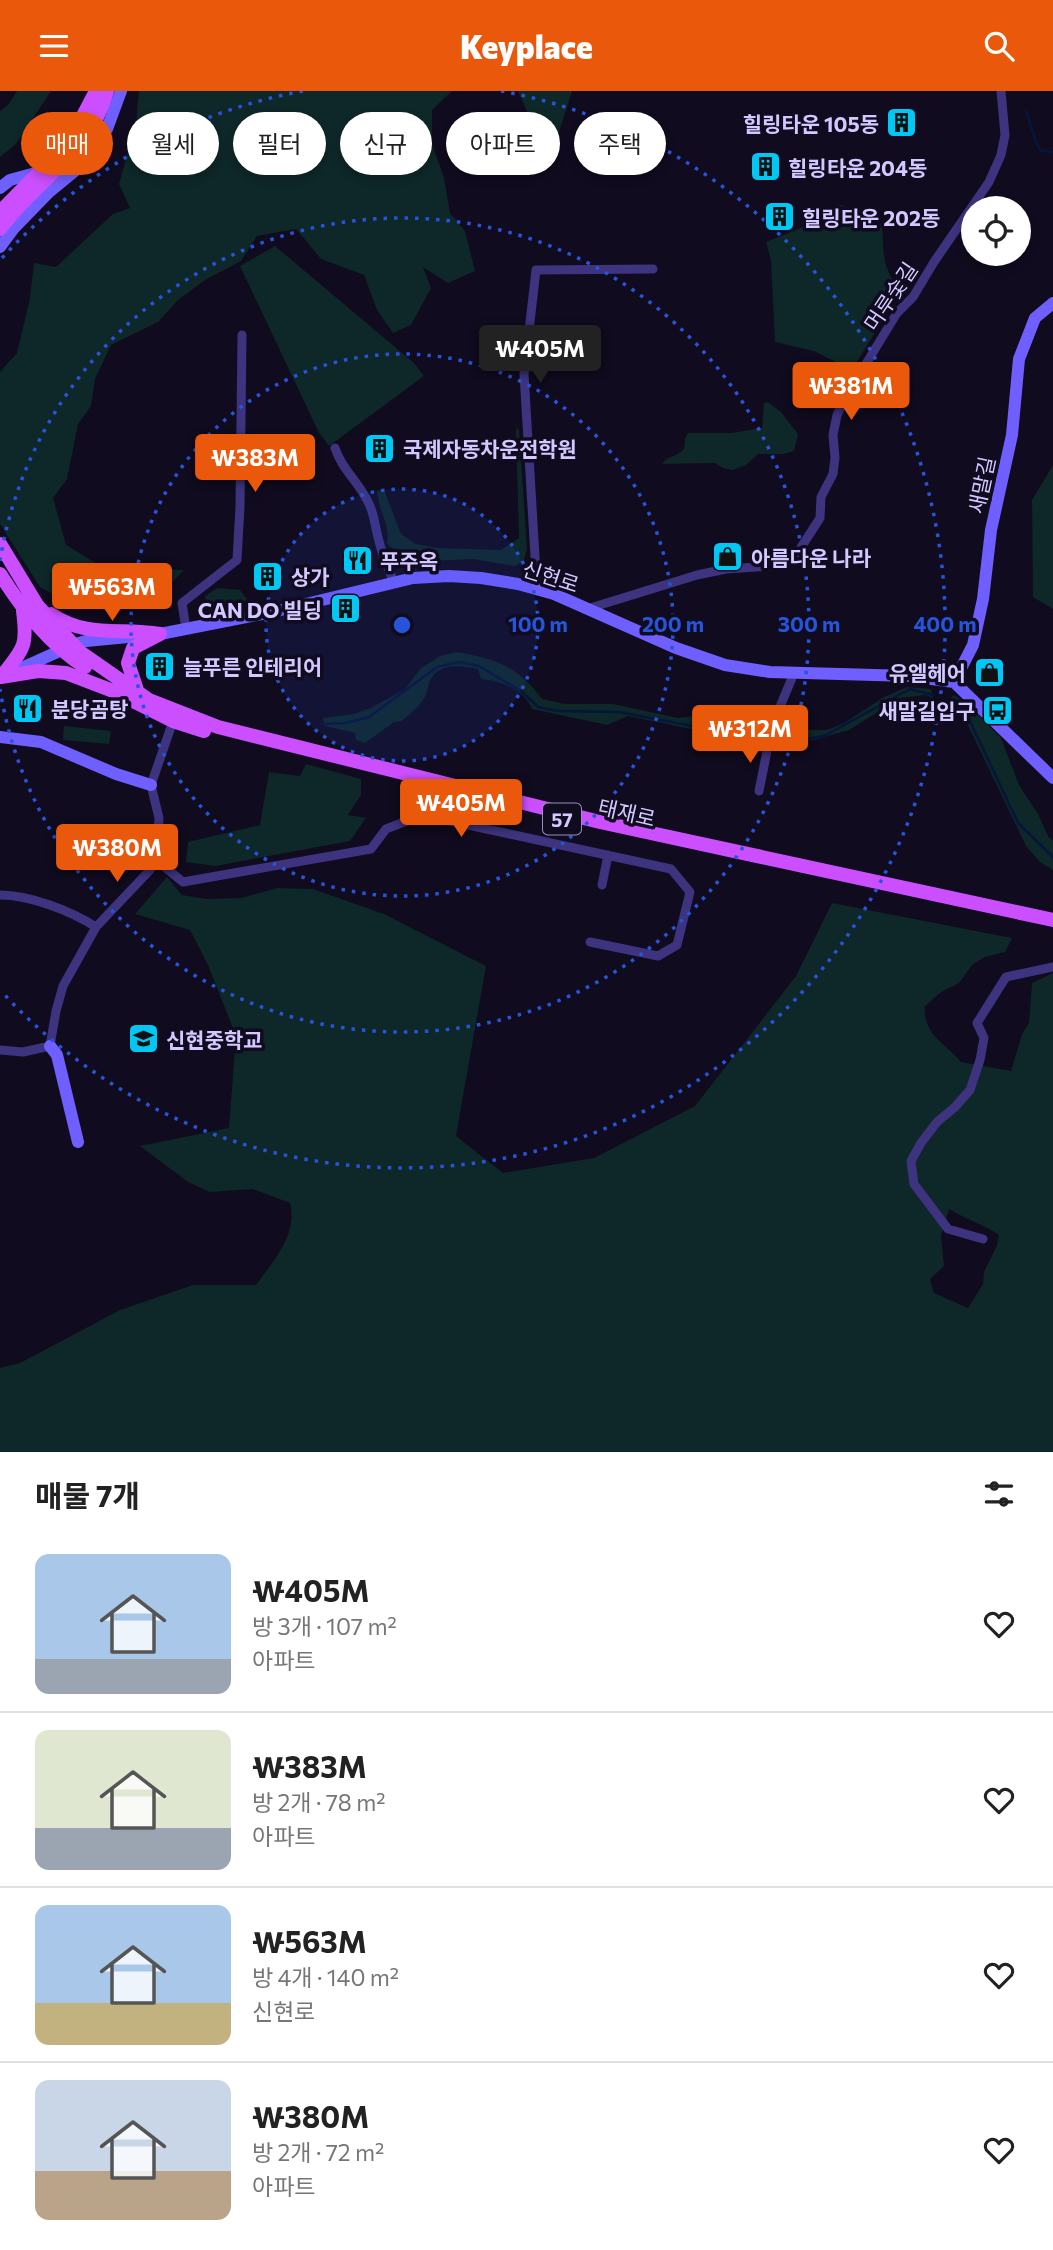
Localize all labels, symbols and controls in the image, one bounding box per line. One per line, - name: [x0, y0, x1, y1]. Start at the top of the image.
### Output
- text: Keyplace: [460, 26, 593, 66]
- icon: menu: [35, 27, 73, 65]
- icon: search: [980, 27, 1018, 65]
- building icon: 힐링타운 105동: [885, 106, 919, 140]
- place label: 힐링타운 105동: [743, 111, 879, 136]
- chip: 매매: [21, 112, 113, 175]
- chip: 월세: [127, 112, 219, 175]
- chip: 필터: [233, 112, 326, 175]
- chip: 신규: [340, 112, 432, 175]
- chip: 아파트: [446, 112, 560, 175]
- chip: 주택: [574, 112, 666, 175]
- building icon: 힐링타운 204동: [748, 150, 782, 184]
- place label: 힐링타운 204동: [788, 155, 927, 180]
- map controls: [961, 196, 1031, 266]
- button: locate: [961, 196, 1031, 266]
- building icon: 힐링타운 202동: [762, 200, 796, 234]
- place label: 힐링타운 202동: [802, 205, 940, 230]
- street label: 머루숯길: [858, 257, 922, 335]
- pin: ₩405M: [491, 325, 589, 385]
- text: ₩405M: [495, 334, 585, 362]
- pin: ₩381M: [802, 363, 900, 422]
- text: ₩381M: [809, 371, 893, 399]
- building icon: 국제자동차운전학원: [363, 431, 397, 465]
- pin: ₩383M: [206, 435, 304, 494]
- place label: 국제자동차운전학원: [403, 436, 577, 461]
- text: ₩383M: [211, 443, 299, 471]
- street label: 새말길: [963, 454, 999, 516]
- shop icon: 아름다운 나라: [711, 540, 745, 574]
- restaurant icon: 푸주옥: [340, 543, 374, 577]
- place label: 아름다운 나라: [751, 545, 872, 570]
- place label: 푸주옥: [380, 548, 438, 573]
- street label: 신현로: [520, 555, 582, 597]
- building icon: 상가: [251, 559, 285, 593]
- pin: ₩563M: [63, 563, 161, 623]
- place label: 상가: [291, 564, 330, 589]
- text: ₩563M: [68, 572, 156, 600]
- building icon: CAN DO 빌딩: [328, 592, 362, 626]
- place label: CAN DO 빌딩: [198, 597, 322, 622]
- text: 100 m: [508, 611, 568, 636]
- text: 200 m: [642, 611, 704, 636]
- text: 300 m: [778, 611, 840, 636]
- text: 400 m: [913, 611, 977, 636]
- centre of rings: [390, 613, 414, 637]
- building icon: 늘푸른 인테리어: [143, 649, 177, 683]
- place label: 늘푸른 인테리어: [183, 654, 322, 679]
- shop icon: 유엘헤어: [972, 655, 1006, 689]
- place label: 유엘헤어: [889, 660, 966, 685]
- restaurant icon: 분당곰탕: [11, 691, 45, 725]
- bus stop icon: 새말길입구: [981, 693, 1015, 727]
- place label: 분당곰탕: [51, 696, 128, 721]
- place label: 새말길입구: [878, 698, 975, 723]
- pin: ₩312M: [701, 705, 799, 765]
- text: ₩312M: [708, 714, 792, 742]
- pin: ₩405M: [412, 779, 510, 839]
- text: ₩405M: [416, 788, 506, 816]
- street label: 태재로: [596, 793, 658, 831]
- road number: 57: [543, 803, 581, 835]
- pin: ₩380M: [68, 825, 166, 884]
- text: ₩380M: [72, 833, 162, 861]
- school or university icon: 신현중학교: [126, 1022, 160, 1056]
- place label: 신현중학교: [166, 1027, 263, 1052]
- icon: filters: [980, 1475, 1018, 1513]
- text: 매물 7개: [35, 1476, 140, 1513]
- text: ₩405M: [252, 1571, 369, 1608]
- icon: home: [91, 1582, 175, 1666]
- icon: heart: [980, 1605, 1018, 1643]
- text: 방 3개 · 107 m²: [252, 1612, 397, 1640]
- text: 아파트: [252, 1646, 315, 1674]
- text: ₩383M: [252, 1747, 367, 1784]
- icon: home: [91, 1758, 175, 1842]
- icon: heart: [980, 1781, 1018, 1819]
- text: 방 2개 · 78 m²: [252, 1788, 385, 1816]
- text: 아파트: [252, 1822, 315, 1850]
- text: ₩563M: [252, 1922, 367, 1959]
- icon: home: [91, 1933, 175, 2017]
- icon: heart: [980, 1956, 1018, 1994]
- text: 방 4개 · 140 m²: [252, 1963, 399, 1991]
- text: 신현로: [252, 1997, 315, 2025]
- text: ₩380M: [252, 2097, 369, 2134]
- icon: home: [91, 2108, 175, 2192]
- icon: heart: [980, 2131, 1018, 2169]
- text: 방 2개 · 72 m²: [252, 2138, 384, 2166]
- text: 아파트: [252, 2172, 315, 2200]

